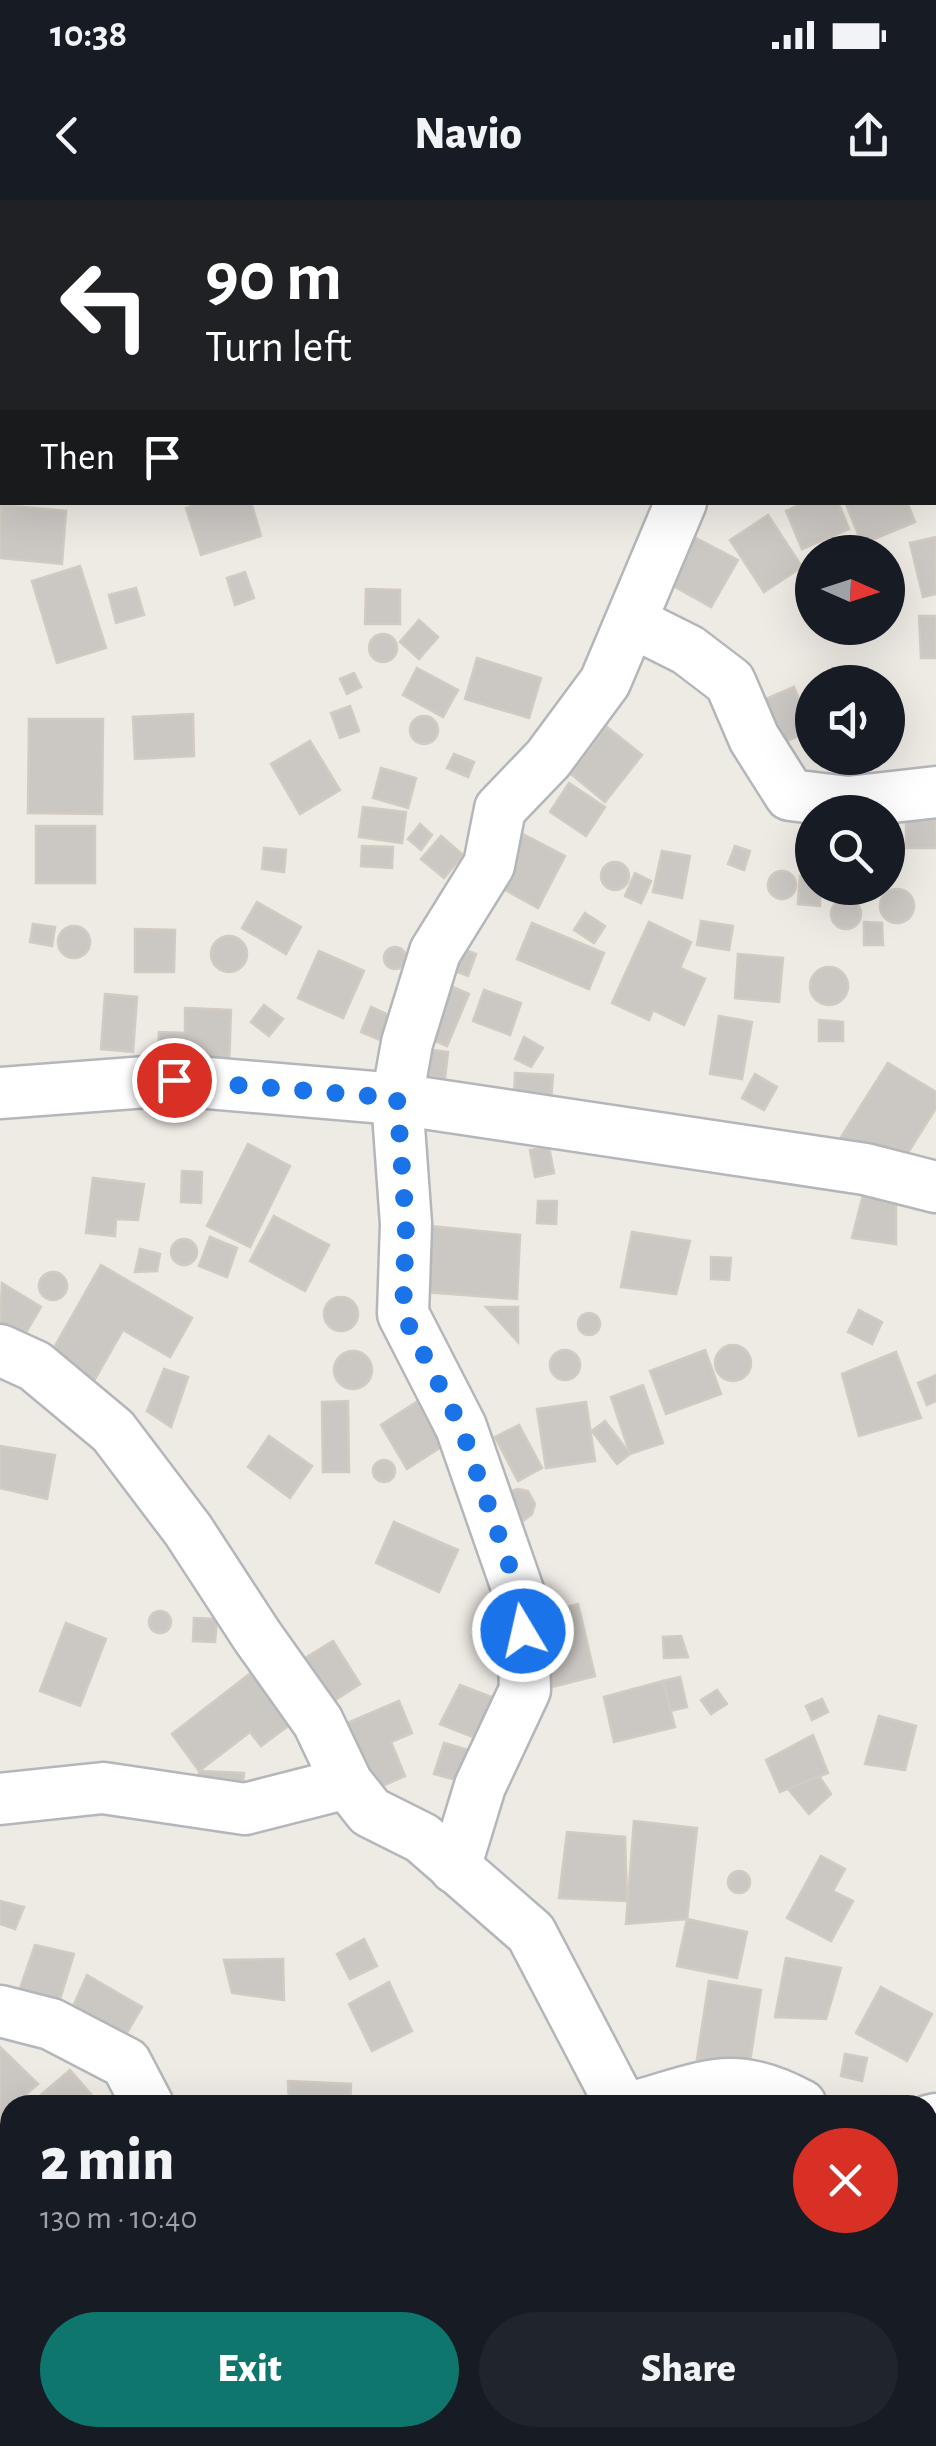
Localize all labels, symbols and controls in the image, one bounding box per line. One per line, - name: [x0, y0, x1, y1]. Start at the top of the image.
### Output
- text: 10:38: [50, 16, 127, 54]
- icon: back: [40, 108, 95, 163]
- icon: share: [841, 108, 896, 163]
- text: Navio: [414, 112, 522, 157]
- icon: left: [40, 240, 170, 370]
- text: 90 m: [205, 243, 342, 313]
- text: Turn left: [205, 325, 352, 370]
- icon: arrive: [135, 430, 190, 485]
- text: Then: [40, 439, 115, 477]
- north arrow: [795, 535, 905, 645]
- map controls: [795, 535, 905, 905]
- button: sound: [795, 665, 905, 775]
- button: search: [795, 795, 905, 905]
- pin: [132, 1038, 217, 1123]
- icon: arrive: [147, 1053, 202, 1108]
- position arrow: [471, 1579, 575, 1683]
- button: close: [793, 2128, 898, 2233]
- text: 2 min: [40, 2131, 174, 2191]
- text: 130 m · 10:40: [40, 2202, 197, 2234]
- button: Exit: [40, 2312, 459, 2427]
- button: Share: [479, 2312, 898, 2427]

